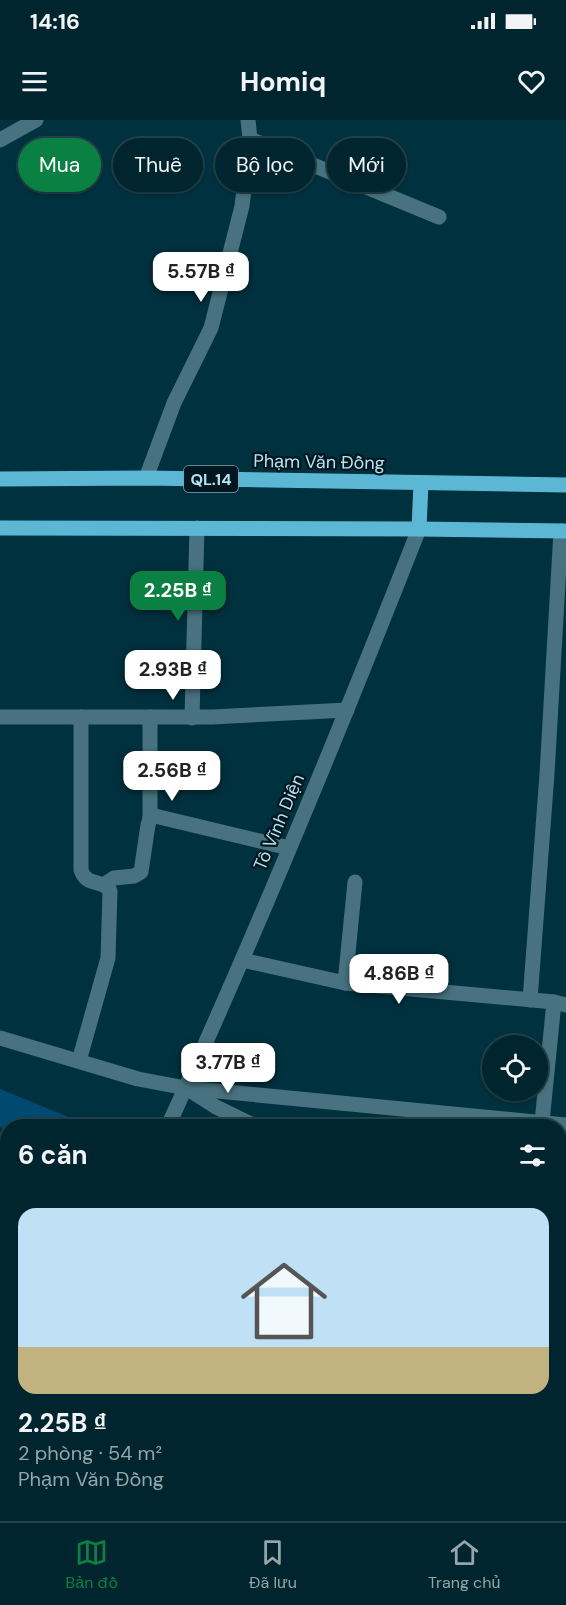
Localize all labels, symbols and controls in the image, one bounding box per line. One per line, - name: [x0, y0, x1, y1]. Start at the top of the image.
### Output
- text: 14:16: [30, 7, 80, 36]
- text: Homiq: [240, 64, 326, 99]
- icon: menu: [18, 65, 51, 98]
- icon: heart: [515, 65, 548, 98]
- chip: Mua: [18, 138, 101, 192]
- chip: Thuê: [113, 138, 203, 192]
- chip: Bộ lọc: [215, 138, 315, 192]
- chip: Mới: [327, 138, 406, 192]
- pin: 5.57B ₫: [146, 252, 256, 303]
- text: 5.57B ₫: [167, 258, 235, 284]
- street label: Phạm Văn Đồng: [253, 449, 385, 475]
- road number: QL.14: [184, 466, 238, 492]
- pin: 2.25B ₫: [123, 571, 233, 622]
- text: 2.25B ₫: [144, 577, 212, 603]
- pin: 2.93B ₫: [118, 650, 228, 701]
- text: 2.93B ₫: [139, 656, 207, 682]
- pin: 2.56B ₫: [117, 751, 227, 802]
- text: 2.56B ₫: [137, 757, 207, 783]
- street label: Tô Vĩnh Diện: [248, 770, 310, 874]
- pin: 4.86B ₫: [344, 954, 454, 1005]
- text: 4.86B ₫: [363, 960, 435, 986]
- map controls: [482, 1035, 548, 1101]
- button: locate: [482, 1035, 548, 1101]
- pin: 3.77B ₫: [173, 1043, 283, 1094]
- text: 3.77B ₫: [195, 1049, 261, 1075]
- text: 6 căn: [18, 1138, 88, 1172]
- icon: filters: [516, 1139, 549, 1172]
- icon: home: [230, 1247, 338, 1355]
- text: 2.25B ₫: [18, 1406, 107, 1440]
- text: 2 phòng · 54 m²: [18, 1440, 162, 1466]
- text: Phạm Văn Đồng: [18, 1466, 164, 1492]
- tab: Bản đồ: [66, 1536, 118, 1593]
- tab: Đã lưu: [249, 1536, 297, 1593]
- tab: Trang chủ: [428, 1536, 500, 1593]

